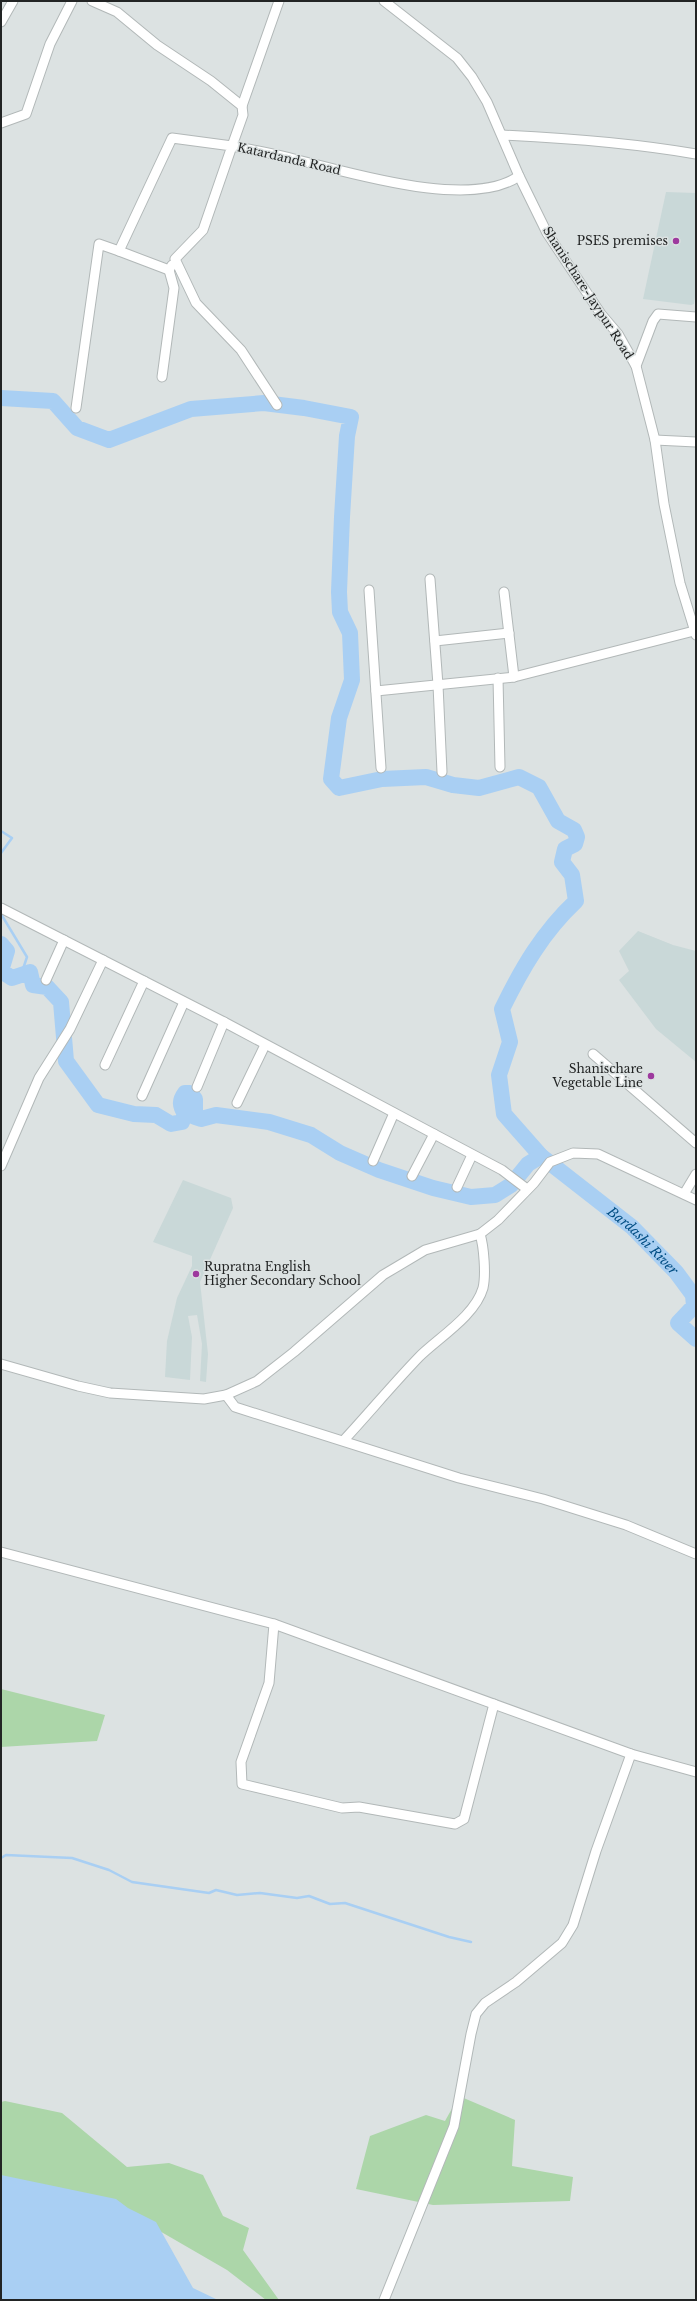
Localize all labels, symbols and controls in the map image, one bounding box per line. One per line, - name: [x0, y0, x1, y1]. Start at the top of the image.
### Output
- street label: Katardanda Road: [236, 139, 342, 178]
- street label: Shanischare-Jaypur Road: [540, 224, 637, 362]
- place label: PSES premises: [577, 233, 668, 248]
- marker: PSES premises: [671, 236, 681, 246]
- place label: Shanischare Vegetable Line: [552, 1061, 643, 1090]
- marker: Shanischare Vegetable Line: [646, 1071, 656, 1081]
- water label: Bardashi River: [603, 1202, 682, 1279]
- place label: Rupratna English Higher Secondary School: [204, 1259, 361, 1288]
- marker: Rupratna English Higher Secondary School: [191, 1269, 201, 1279]

